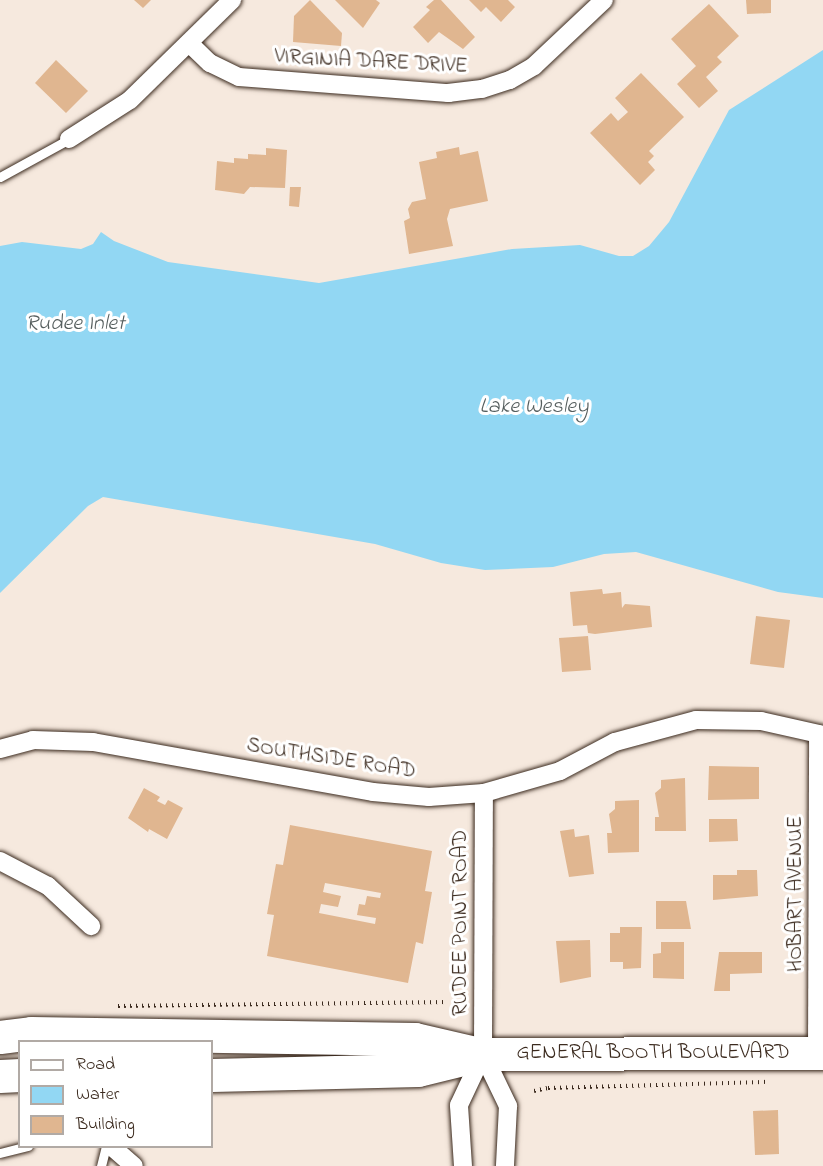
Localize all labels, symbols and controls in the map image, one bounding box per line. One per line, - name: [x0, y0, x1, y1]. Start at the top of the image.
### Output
- street label: VIRGINIA DARE DRIVE: [274, 44, 468, 80]
- water label: Rudee Inlet: [25, 312, 125, 338]
- water label: Lake Wesley: [480, 395, 588, 421]
- street label: SOUTHSIDE ROAD: [245, 733, 417, 785]
- street label: HOBART AVENUE: [783, 816, 809, 972]
- street label: RUDEE POINT ROAD: [448, 830, 474, 1016]
- legend: [18, 1040, 213, 1148]
- street label: GENERAL BOOTH BOULEVARD: [516, 1040, 790, 1066]
- text: Road: [76, 1052, 115, 1078]
- text: Water: [76, 1082, 119, 1108]
- text: Building: [76, 1112, 135, 1138]

